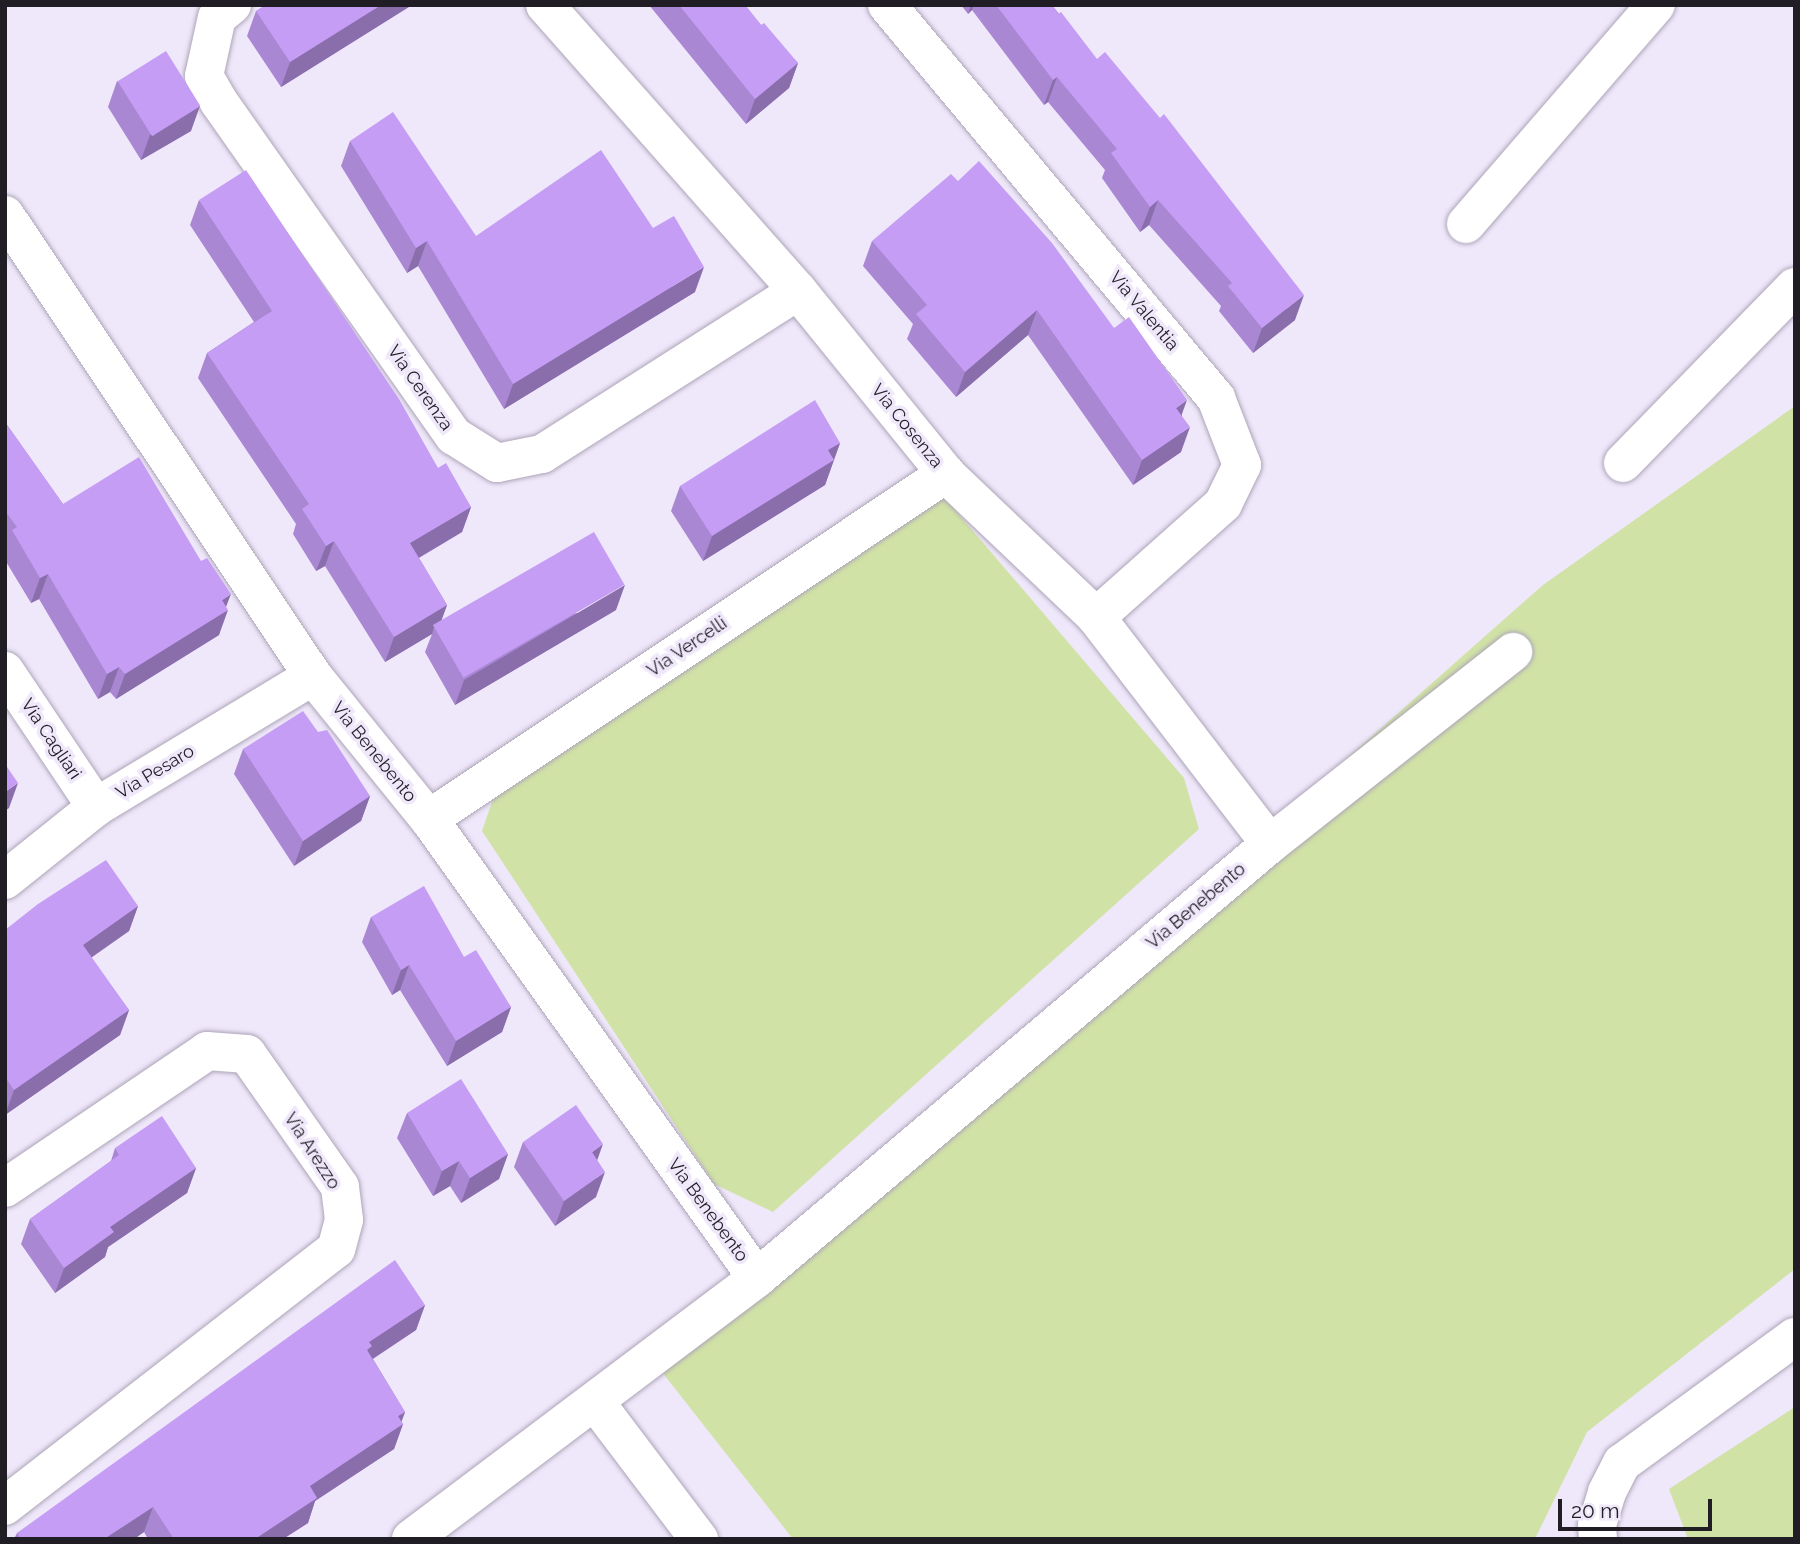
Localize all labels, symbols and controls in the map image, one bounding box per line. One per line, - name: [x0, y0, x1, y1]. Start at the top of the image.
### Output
- street label: Via Valentia: [1104, 267, 1184, 355]
- street label: Via Cerenza: [383, 341, 457, 435]
- street label: Via Cosenza: [867, 380, 947, 472]
- street label: Via Vercelli: [643, 612, 731, 682]
- street label: Via Cagliari: [16, 695, 86, 783]
- street label: Via Benebento: [327, 697, 421, 807]
- street label: Via Pesaro: [112, 740, 198, 804]
- street label: Via Benebento: [1142, 858, 1250, 954]
- street label: Via Arezzo: [279, 1108, 345, 1194]
- street label: Via Benebento: [663, 1154, 753, 1266]
- scale bar: [1562, 1484, 1716, 1528]
- text: 20 m: [1571, 1498, 1619, 1523]

